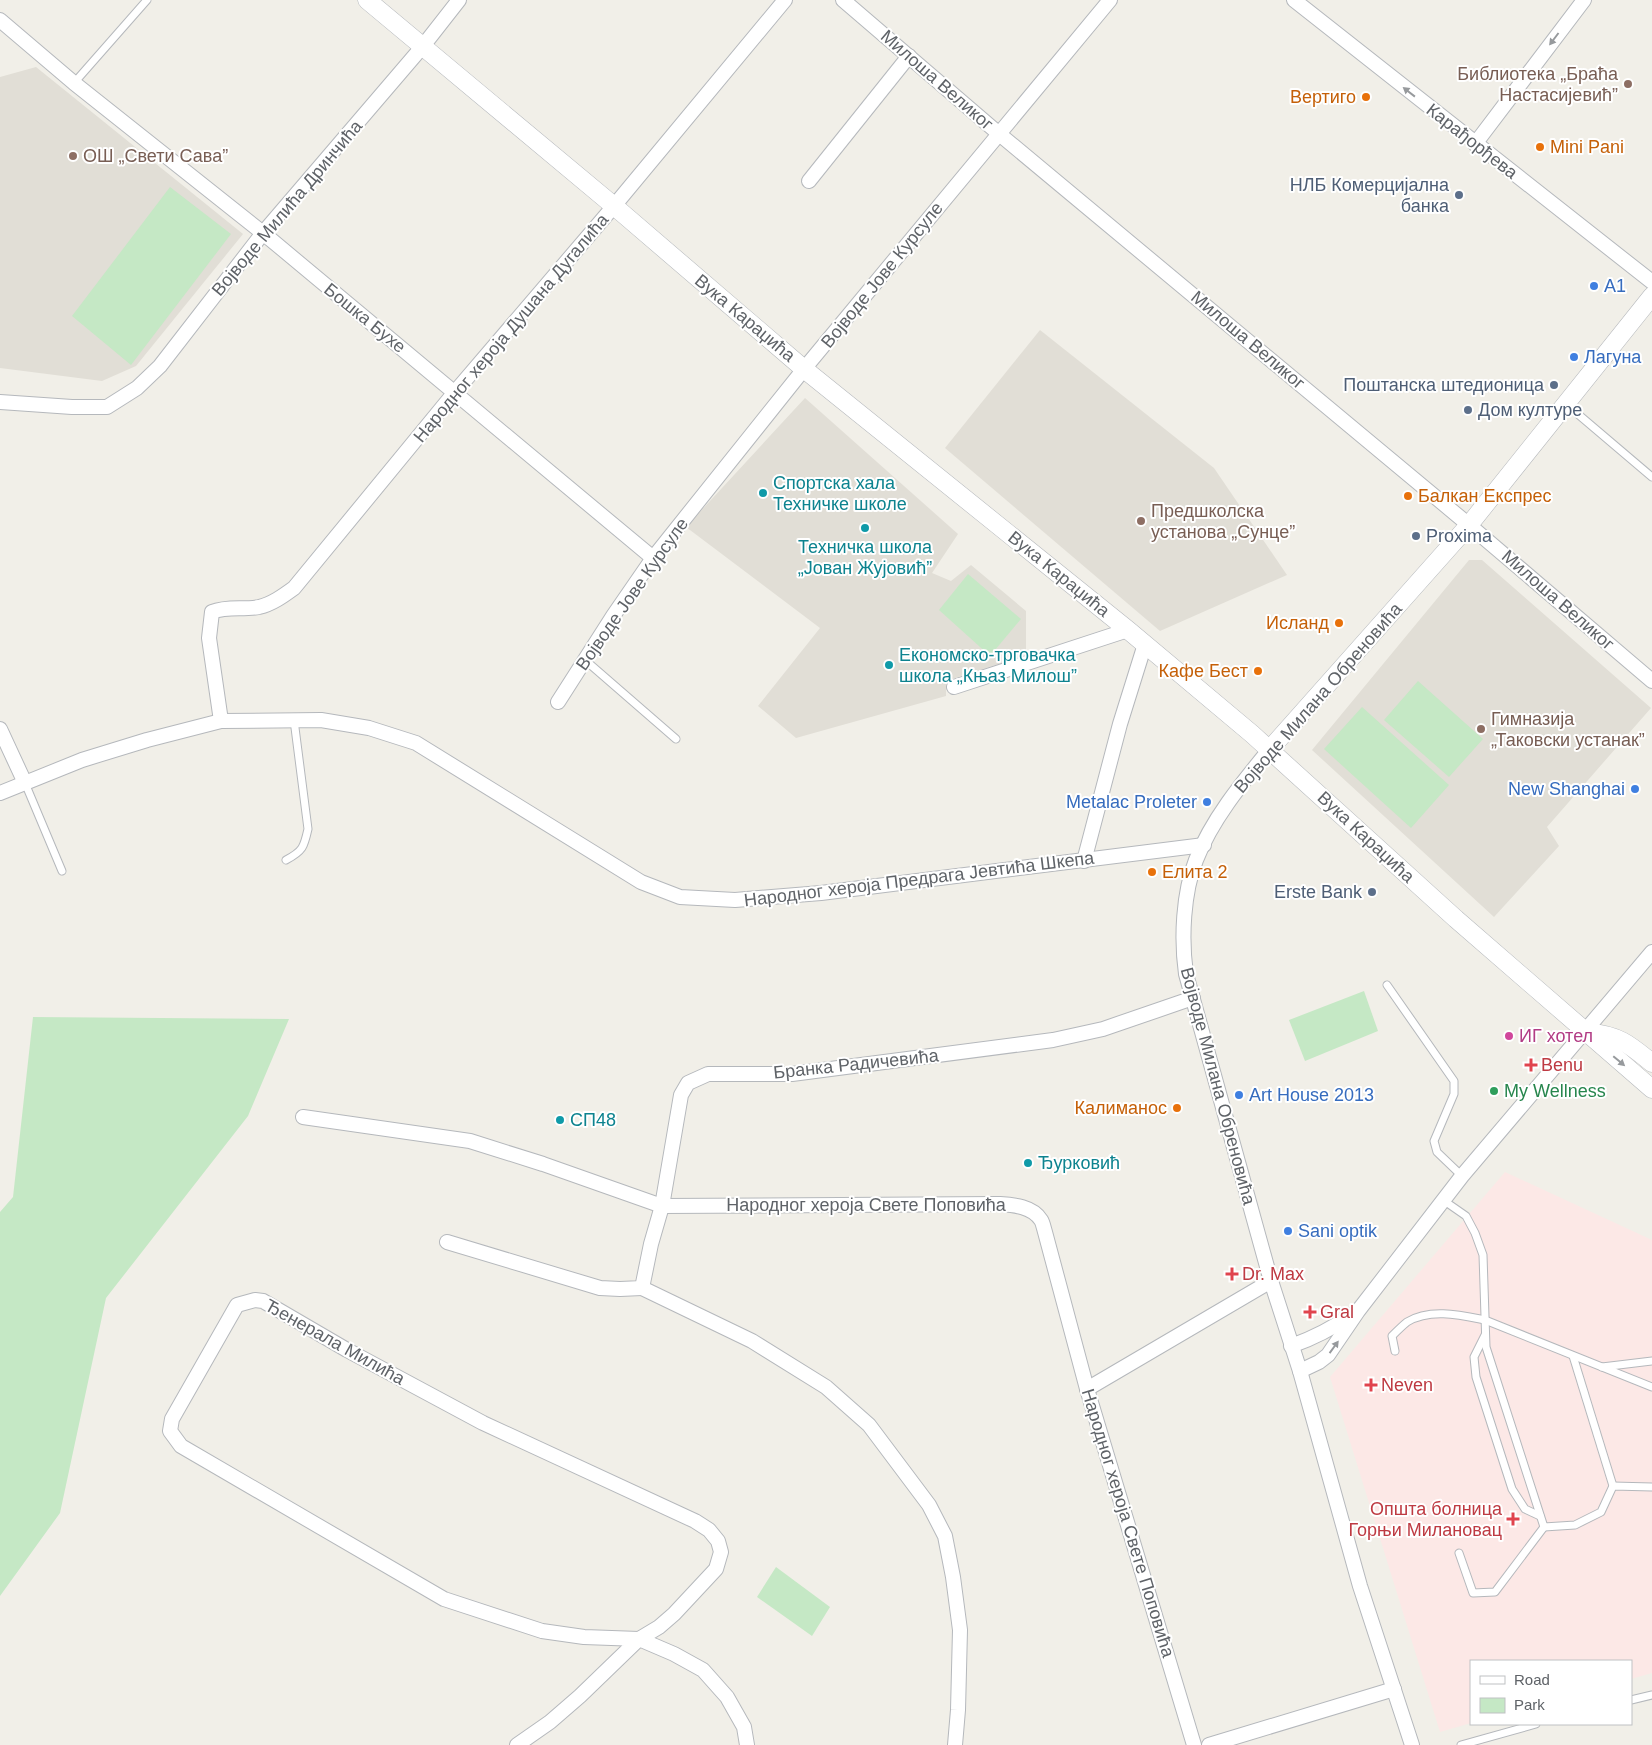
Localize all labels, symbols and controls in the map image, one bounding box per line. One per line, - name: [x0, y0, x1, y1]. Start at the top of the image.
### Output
- street label: Милоша Великог: [877, 26, 997, 134]
- one-way arrow: [1549, 32, 1560, 45]
- place label: Библиотека „Браћа Настасијевић”: [1457, 64, 1619, 105]
- marker: Библиотека „Браћа Настасијевић”: [1622, 78, 1634, 90]
- one-way arrow: [1403, 86, 1416, 97]
- place label: Вертиго: [1290, 87, 1356, 107]
- marker: Вертиго: [1360, 91, 1372, 103]
- street label: Карађорђева: [1423, 99, 1522, 183]
- street label: Војводе Милића Дринчића: [208, 115, 367, 300]
- place label: Mini Pani: [1550, 137, 1624, 157]
- marker: Mini Pani: [1534, 141, 1546, 153]
- place label: ОШ „Свети Сава”: [83, 146, 228, 166]
- marker: ОШ „Свети Сава”: [67, 150, 79, 162]
- place label: НЛБ Комерцијална банка: [1290, 175, 1450, 216]
- marker: НЛБ Комерцијална банка: [1453, 189, 1465, 201]
- street label: Војводе Јове Курсуле: [817, 198, 947, 352]
- street label: Народног хероја Душана Дугалића: [410, 209, 613, 446]
- street label: Вука Караџића: [691, 270, 800, 366]
- place label: A1: [1604, 276, 1626, 296]
- street label: Бошка Бухе: [320, 279, 410, 357]
- marker: A1: [1588, 280, 1600, 292]
- street label: Милоша Великог: [1187, 287, 1309, 394]
- place label: Лагуна: [1584, 347, 1642, 367]
- marker: Лагуна: [1568, 351, 1580, 363]
- place label: Поштанска штедионица: [1343, 375, 1545, 395]
- marker: Поштанска штедионица: [1548, 379, 1560, 391]
- place label: Дом културе: [1478, 400, 1582, 420]
- marker: Дом културе: [1462, 404, 1474, 416]
- place label: Спортска хала Техничке школе: [773, 473, 907, 514]
- place label: Балкан Експрес: [1418, 486, 1551, 506]
- marker: Спортска хала Техничке школе: [757, 487, 769, 499]
- marker: Балкан Експрес: [1402, 490, 1414, 502]
- place label: Предшколска установа „Сунце”: [1151, 501, 1295, 542]
- street label: Војводе Јове Курсуле: [572, 514, 692, 674]
- marker: Предшколска установа „Сунце”: [1135, 515, 1147, 527]
- marker: Техничка школа „Јован Жујовић”: [859, 522, 871, 534]
- place label: Proxima: [1426, 526, 1493, 546]
- street label: Вука Караџића: [1004, 527, 1114, 622]
- marker: Proxima: [1410, 530, 1422, 542]
- place label: Техничка школа „Јован Жујовић”: [798, 537, 933, 578]
- street label: Милоша Великог: [1498, 546, 1618, 654]
- street label: Војводе Милана Обреновића: [1230, 598, 1407, 797]
- place label: Исланд: [1266, 613, 1329, 633]
- marker: Исланд: [1333, 617, 1345, 629]
- place label: Економско-трговачка школа „Књаз Милош”: [899, 645, 1077, 686]
- marker: Економско-трговачка школа „Књаз Милош”: [883, 659, 895, 671]
- place label: Кафе Бест: [1159, 661, 1248, 681]
- marker: Кафе Бест: [1252, 665, 1264, 677]
- place label: Гимназија „Таковски устанак”: [1491, 709, 1645, 750]
- marker: Гимназија „Таковски устанак”: [1475, 723, 1487, 735]
- place label: New Shanghai: [1508, 779, 1625, 799]
- marker: New Shanghai: [1629, 783, 1641, 795]
- street label: Вука Караџића: [1314, 787, 1419, 887]
- place label: Metalac Proleter: [1066, 792, 1197, 812]
- marker: Metalac Proleter: [1201, 796, 1213, 808]
- street label: Народног хероја Предрага Јевтића Шкепа: [743, 847, 1096, 910]
- place label: Елита 2: [1162, 862, 1228, 882]
- marker: Елита 2: [1146, 866, 1158, 878]
- place label: Erste Bank: [1274, 882, 1363, 902]
- marker: Erste Bank: [1366, 886, 1378, 898]
- street label: Војводе Милана Обреновића: [1177, 965, 1260, 1208]
- place label: ИГ хотел: [1519, 1026, 1593, 1046]
- marker: ИГ хотел: [1503, 1030, 1515, 1042]
- street label: Бранка Радичевића: [772, 1045, 941, 1083]
- place label: Benu: [1541, 1055, 1583, 1075]
- one-way arrow: [1612, 1055, 1625, 1066]
- marker: Benu: [1525, 1059, 1537, 1071]
- place label: My Wellness: [1504, 1081, 1606, 1101]
- place label: Art House 2013: [1249, 1085, 1374, 1105]
- marker: My Wellness: [1488, 1085, 1500, 1097]
- marker: Art House 2013: [1233, 1089, 1245, 1101]
- place label: Калиманос: [1075, 1098, 1167, 1118]
- marker: Калиманос: [1171, 1102, 1183, 1114]
- place label: СП48: [570, 1110, 616, 1130]
- marker: СП48: [554, 1114, 566, 1126]
- place label: Ђурковић: [1038, 1153, 1120, 1173]
- marker: Ђурковић: [1022, 1157, 1034, 1169]
- street label: Народног хероја Свете Поповића: [726, 1195, 1007, 1215]
- place label: Sani optik: [1298, 1221, 1378, 1241]
- marker: Sani optik: [1282, 1225, 1294, 1237]
- place label: Dr. Max: [1242, 1264, 1304, 1284]
- marker: Dr. Max: [1226, 1268, 1238, 1280]
- street label: Ђенерала Милића: [262, 1295, 409, 1389]
- place label: Gral: [1320, 1302, 1354, 1322]
- marker: Gral: [1304, 1306, 1316, 1318]
- one-way arrow: [1329, 1341, 1340, 1354]
- place label: Neven: [1381, 1375, 1433, 1395]
- marker: Neven: [1365, 1379, 1377, 1391]
- street label: Народног хероја Свете Поповића: [1078, 1386, 1179, 1661]
- place label: Општа болница Горњи Милановац: [1349, 1499, 1503, 1540]
- marker: Општа болница Горњи Милановац: [1506, 1512, 1520, 1526]
- legend: [1470, 1660, 1632, 1725]
- text: Road: [1514, 1671, 1550, 1688]
- text: Park: [1514, 1696, 1545, 1713]

